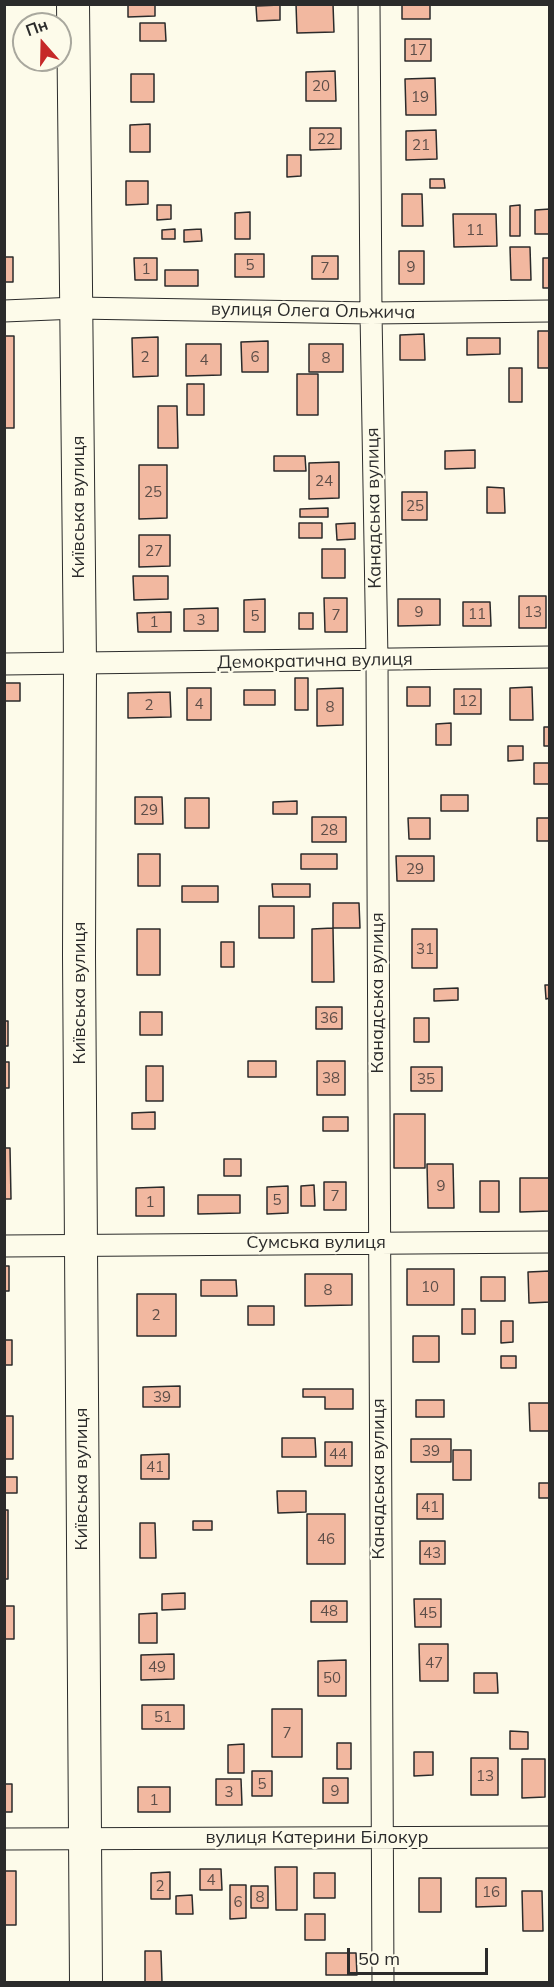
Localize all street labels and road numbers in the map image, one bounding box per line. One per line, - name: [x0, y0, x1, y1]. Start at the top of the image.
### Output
- street label: вулиця Олега Ольжича: [211, 298, 415, 324]
- street label: Канадська вулиця: [362, 427, 386, 589]
- street label: Київська вулиця: [68, 436, 90, 578]
- street label: Демократична вулиця: [217, 648, 413, 674]
- street label: Канадська вулиця: [367, 912, 389, 1074]
- street label: Київська вулиця: [69, 922, 91, 1064]
- street label: Сумська вулиця: [246, 1232, 386, 1254]
- street label: Канадська вулиця: [368, 1398, 390, 1560]
- street label: Київська вулиця: [71, 1408, 93, 1550]
- street label: вулиця Катерини Білокур: [206, 1827, 428, 1849]

